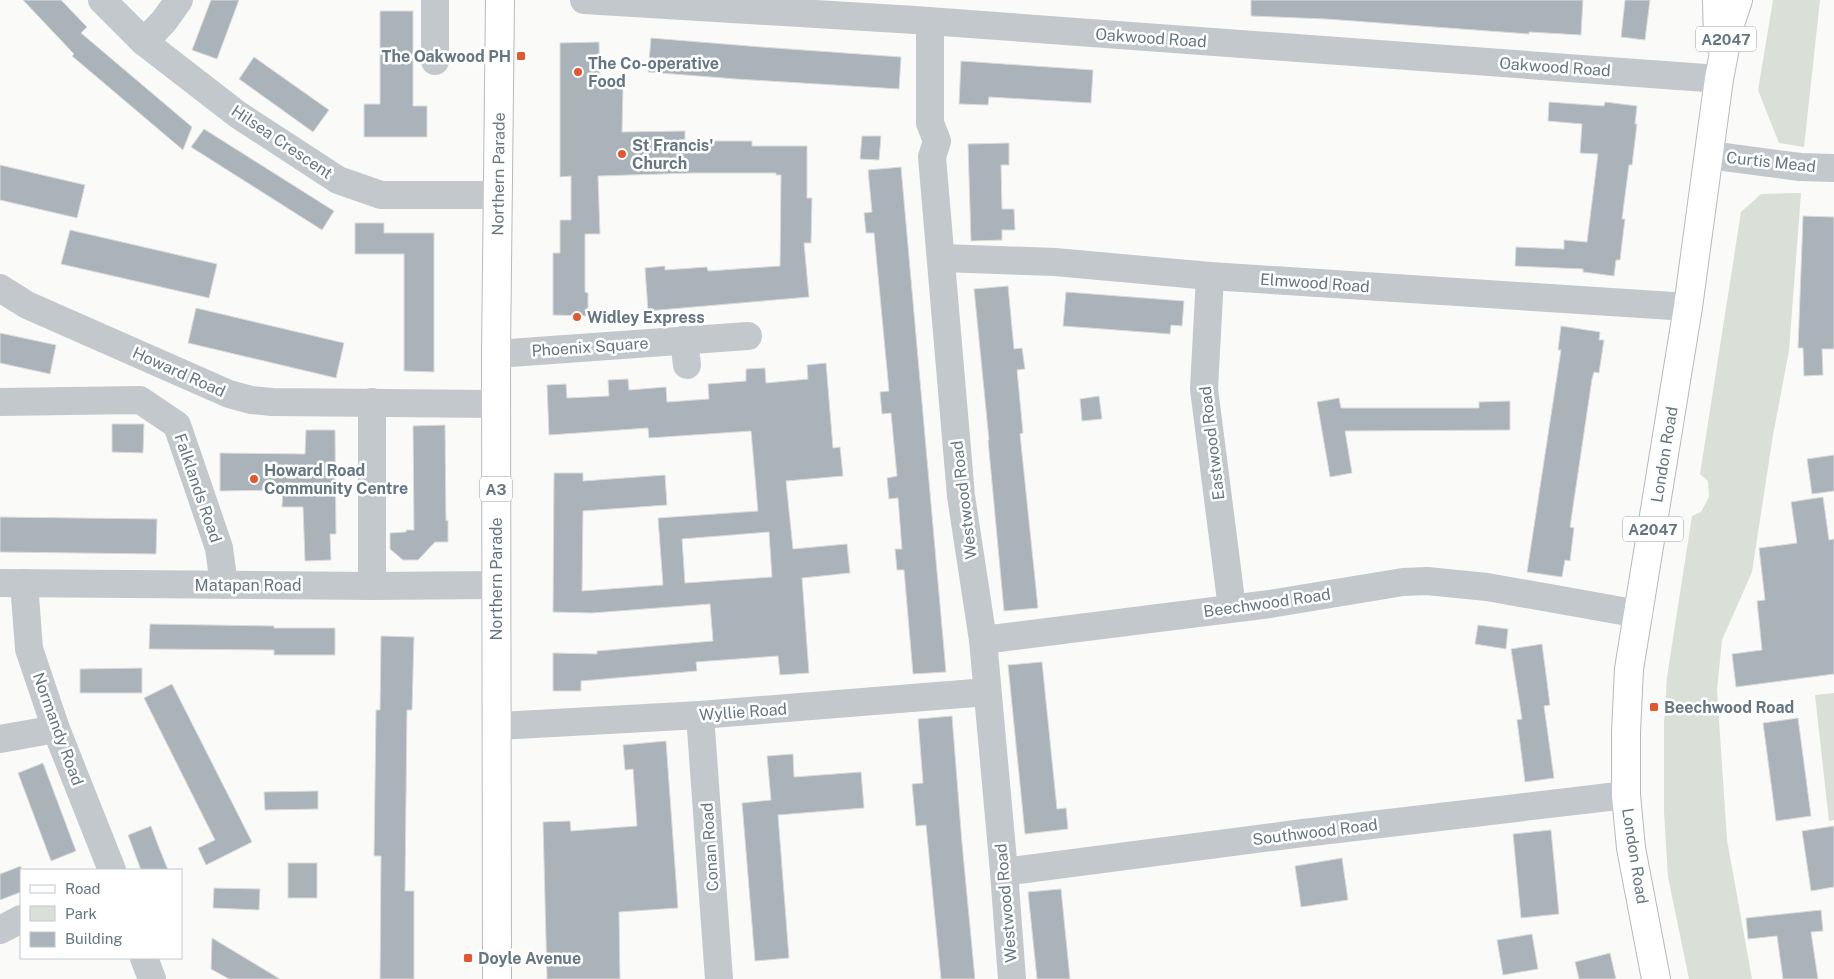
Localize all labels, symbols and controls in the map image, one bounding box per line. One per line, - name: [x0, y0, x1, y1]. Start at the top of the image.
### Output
- street label: Oakwood Road: [1095, 25, 1207, 51]
- road number: A2047: [1696, 26, 1756, 52]
- place label: The Oakwood PH: [382, 47, 511, 66]
- marker: The Oakwood PH: [515, 50, 527, 62]
- place label: The Co-operative Food: [588, 54, 719, 91]
- street label: Oakwood Road: [1499, 54, 1611, 80]
- marker: The Co-operative Food: [572, 66, 584, 78]
- street label: Hilsea Crescent: [228, 101, 336, 183]
- street label: Northern Parade: [488, 112, 508, 236]
- place label: St Francis' Church: [632, 136, 713, 173]
- marker: St Francis' Church: [616, 148, 628, 160]
- street label: Curtis Mead: [1725, 148, 1817, 176]
- street label: Elmwood Road: [1260, 270, 1370, 296]
- place label: Widley Express: [587, 308, 705, 327]
- marker: Widley Express: [571, 311, 583, 323]
- street label: Phoenix Square: [531, 333, 649, 361]
- street label: Howard Road: [130, 343, 228, 401]
- street label: Eastwood Road: [1196, 385, 1228, 501]
- street label: London Road: [1647, 405, 1681, 504]
- street label: Falklands Road: [170, 431, 226, 545]
- street label: Westwood Road: [947, 440, 981, 560]
- place label: Howard Road Community Centre: [264, 461, 408, 498]
- marker: Howard Road Community Centre: [248, 473, 260, 485]
- road number: A3: [480, 476, 512, 502]
- road number: A2047: [1623, 516, 1683, 542]
- street label: Northern Parade: [487, 517, 506, 641]
- street label: Matapan Road: [195, 576, 301, 595]
- street label: Beechwood Road: [1202, 585, 1332, 621]
- street label: Normandy Road: [29, 670, 87, 788]
- place label: Beechwood Road: [1664, 698, 1794, 717]
- street label: Wyllie Road: [698, 699, 788, 725]
- marker: Beechwood Road: [1648, 701, 1660, 713]
- street label: Conan Road: [697, 802, 723, 892]
- street label: London Road: [1618, 807, 1652, 905]
- street label: Southwood Road: [1251, 815, 1379, 849]
- street label: Westwood Road: [991, 843, 1021, 963]
- legend: [20, 869, 182, 959]
- text: Road: [65, 880, 101, 897]
- text: Park: [65, 905, 97, 922]
- text: Building: [65, 930, 123, 947]
- place label: Doyle Avenue: [478, 949, 581, 968]
- marker: Doyle Avenue: [462, 952, 474, 964]

